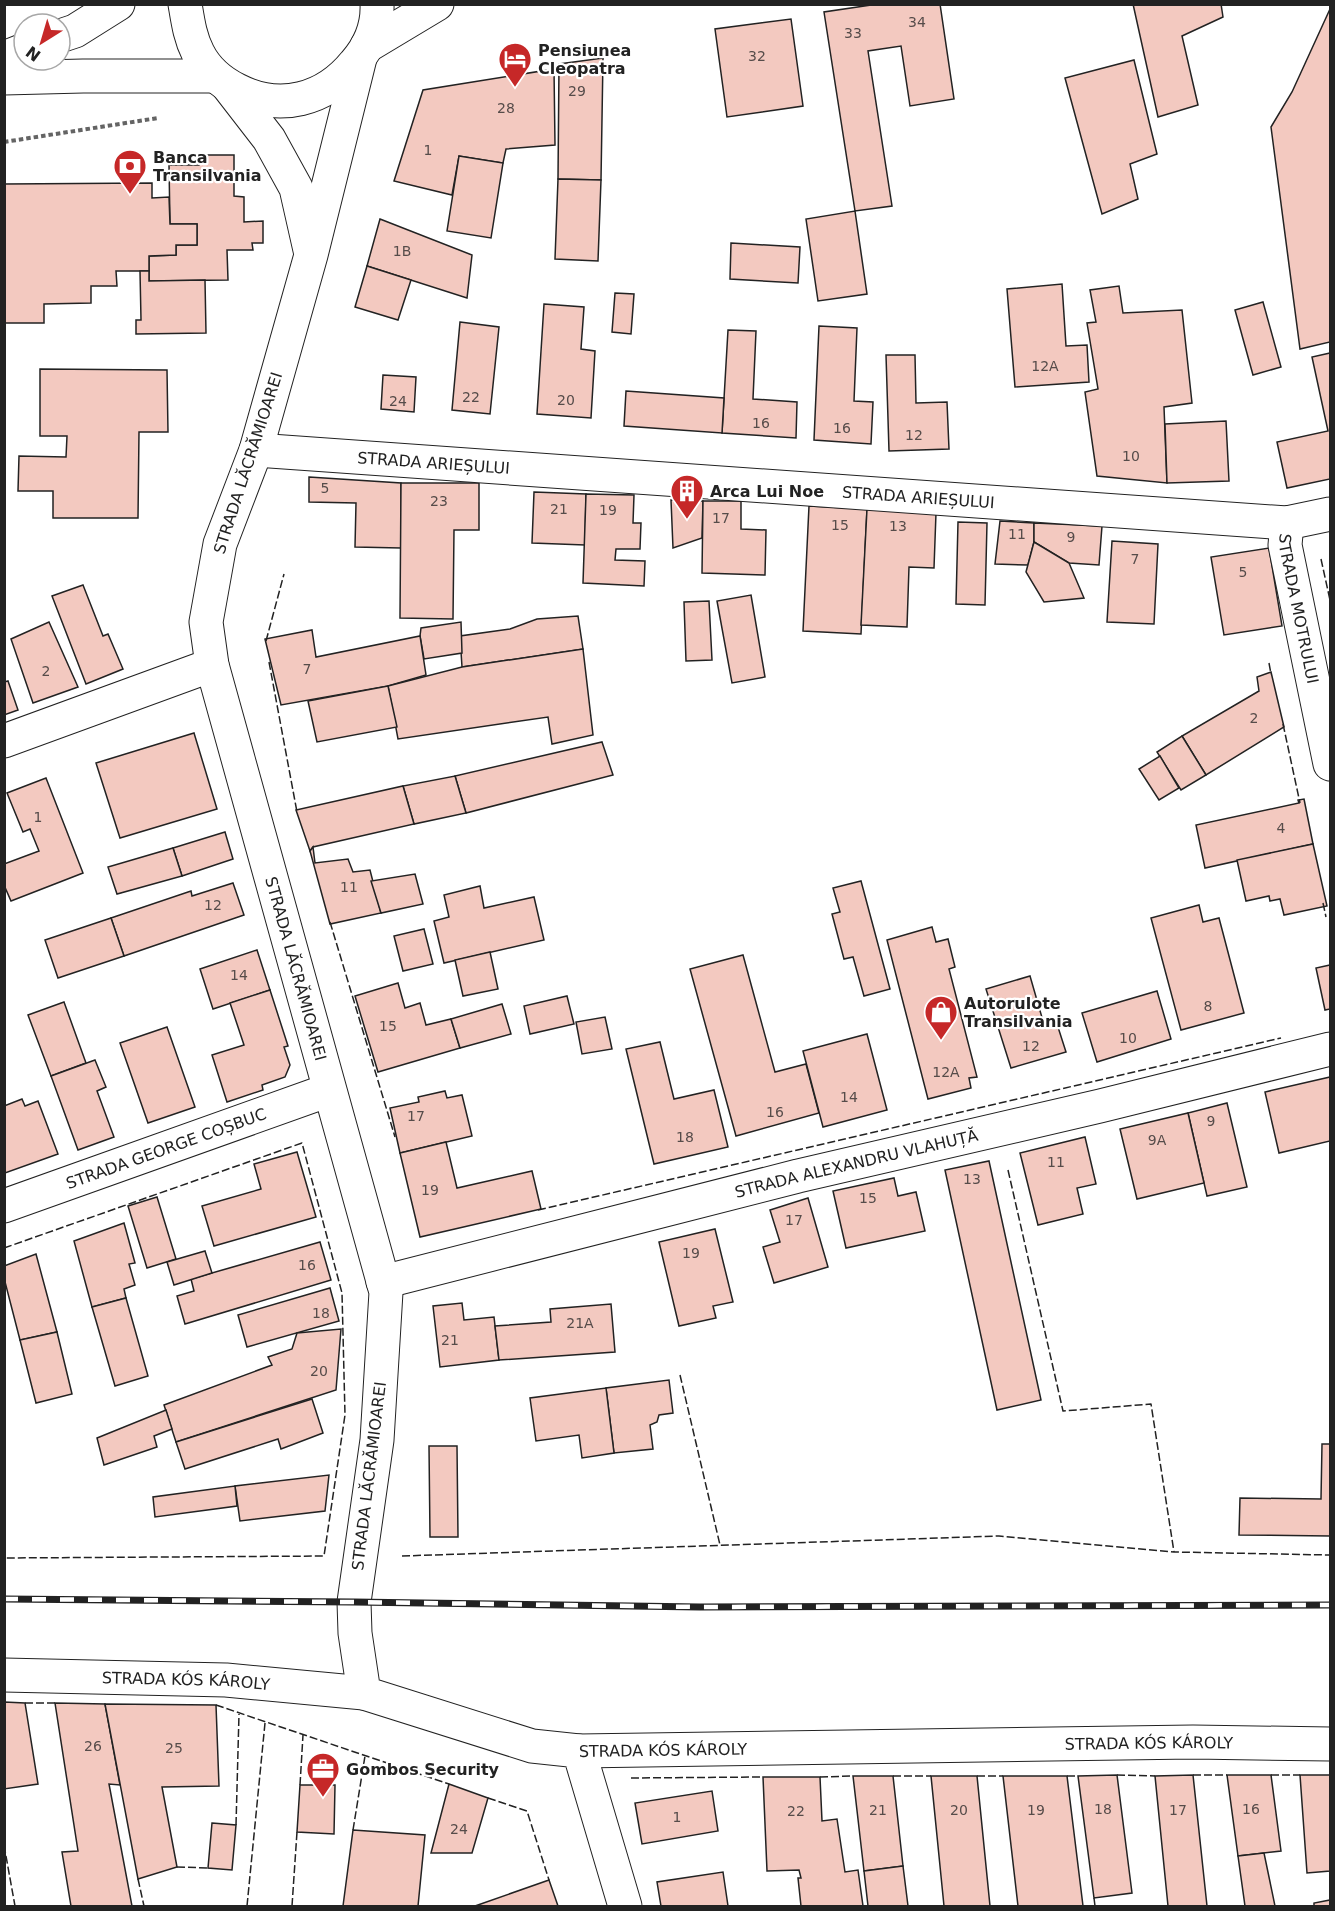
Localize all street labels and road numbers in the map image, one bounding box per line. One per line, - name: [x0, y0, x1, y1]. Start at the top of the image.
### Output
- street label: STRADA LĂCRĂMIOAREI: [210, 370, 286, 556]
- street label: STRADA ARIEȘULUI: [357, 448, 510, 477]
- street label: STRADA ARIEȘULUI: [841, 482, 995, 512]
- street label: STRADA MOTRULUI: [1275, 533, 1323, 685]
- street label: STRADA LĂCRĂMIOAREI: [262, 874, 331, 1063]
- street label: STRADA GEORGE COȘBUC: [63, 1104, 269, 1193]
- street label: STRADA ALEXANDRU VLAHUȚĂ: [733, 1125, 980, 1201]
- street label: STRADA LĂCRĂMIOAREI: [348, 1381, 390, 1571]
- street label: STRADA KÓS KÁROLY: [102, 1668, 271, 1694]
- street label: STRADA KÓS KÁROLY: [1065, 1732, 1233, 1753]
- street label: STRADA KÓS KÁROLY: [579, 1739, 748, 1761]

